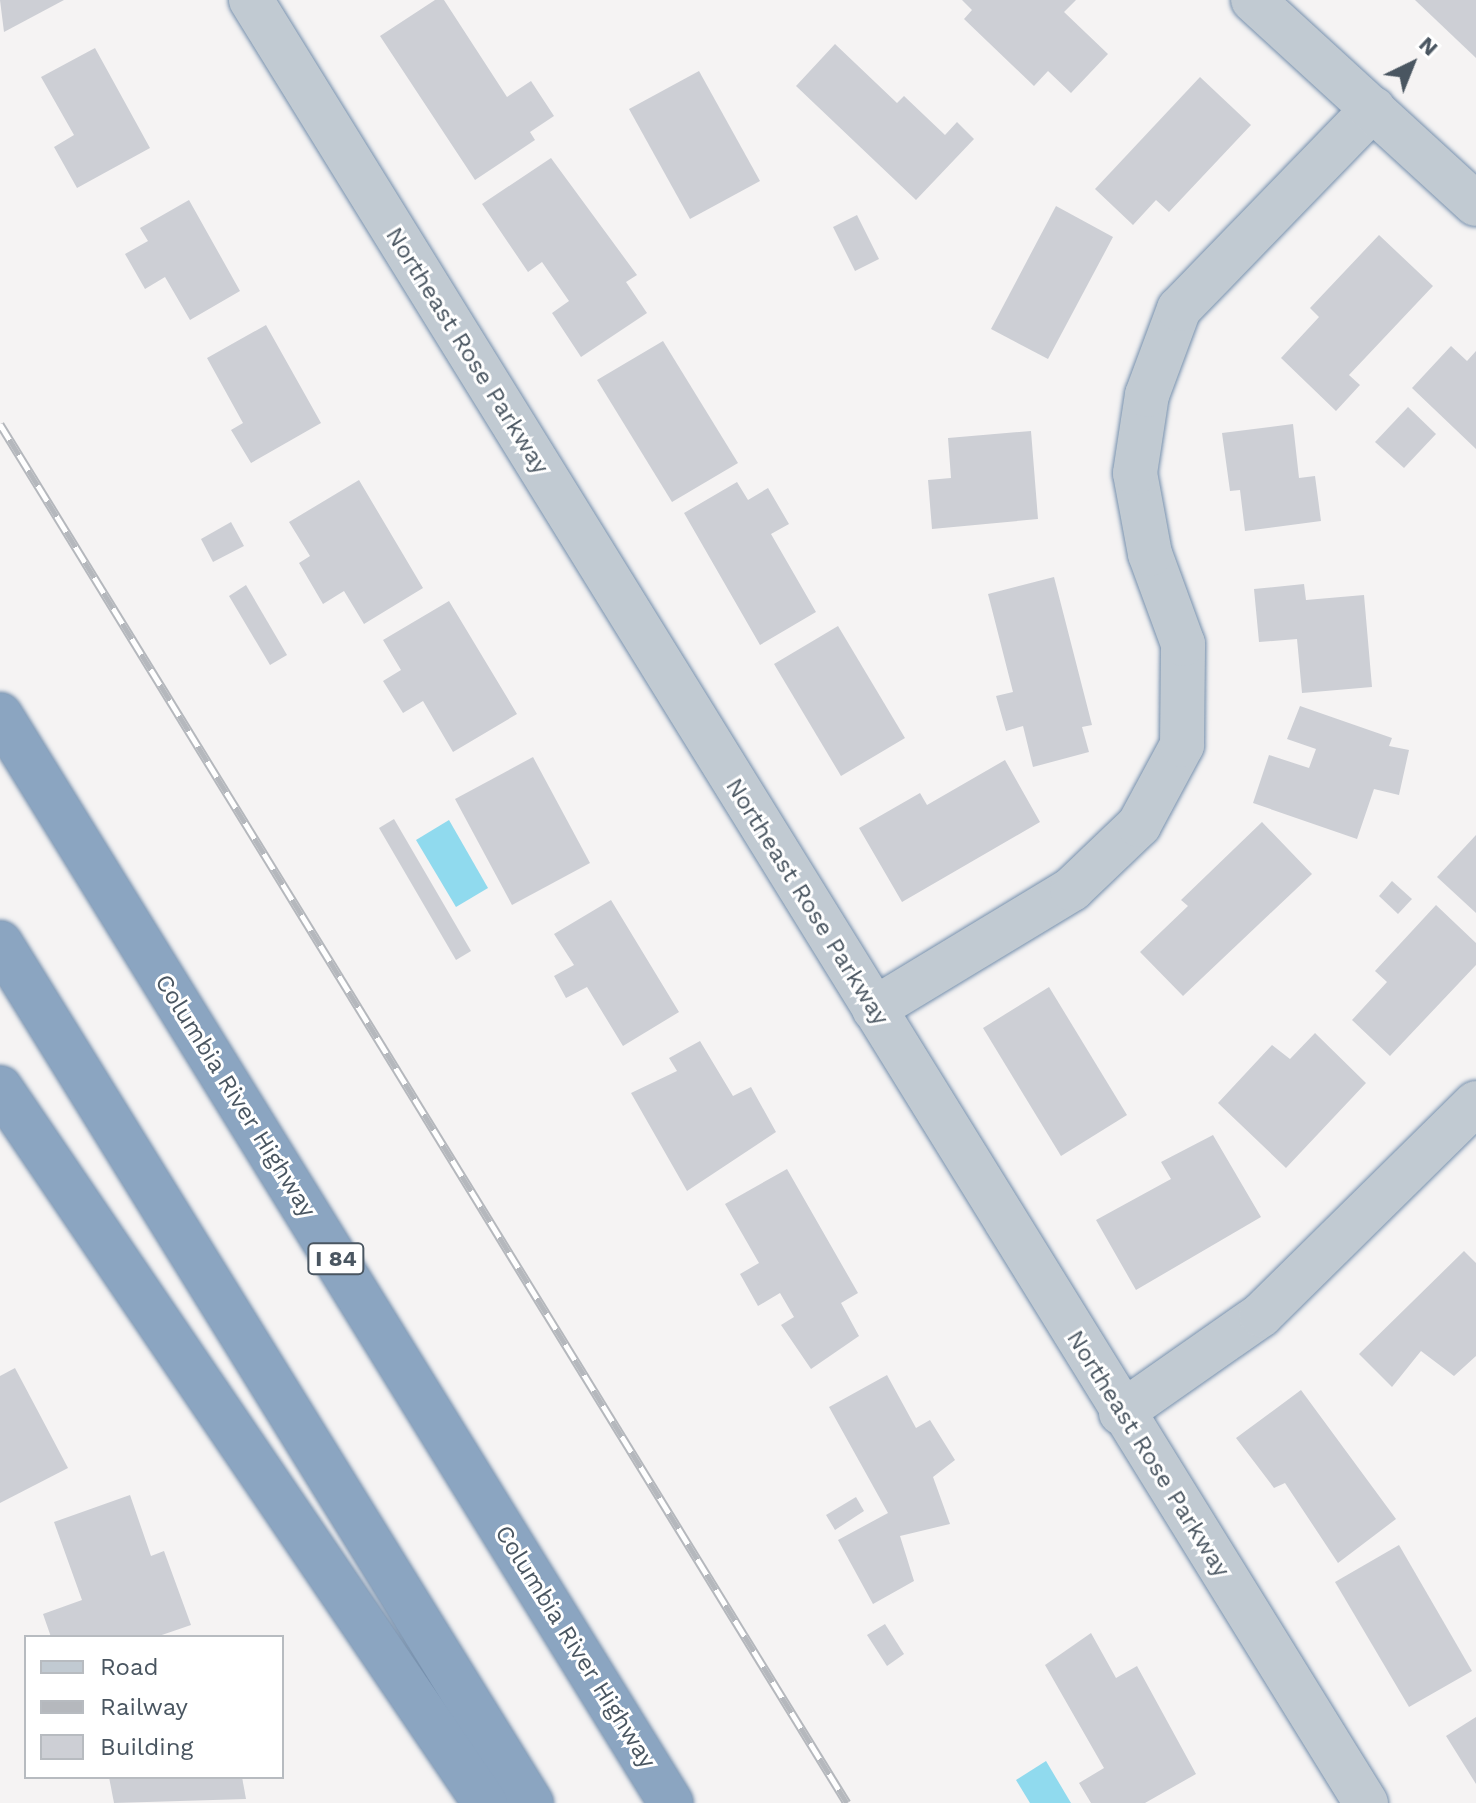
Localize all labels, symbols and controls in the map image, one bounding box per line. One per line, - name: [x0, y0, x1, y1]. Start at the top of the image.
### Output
- north arrow: [1372, 24, 1452, 104]
- text: N: [1414, 31, 1443, 61]
- street label: Northeast Rose Parkway: [379, 222, 555, 480]
- street label: Northeast Rose Parkway: [719, 773, 895, 1031]
- street label: Columbia River Highway: [148, 969, 322, 1223]
- road number: I 84: [306, 1241, 366, 1277]
- street label: Northeast Rose Parkway: [1060, 1325, 1236, 1583]
- street label: Columbia River Highway: [488, 1520, 662, 1774]
- legend: [24, 1635, 284, 1779]
- text: Road: [100, 1653, 159, 1681]
- text: Railway: [100, 1693, 188, 1721]
- text: Building: [100, 1733, 193, 1761]

